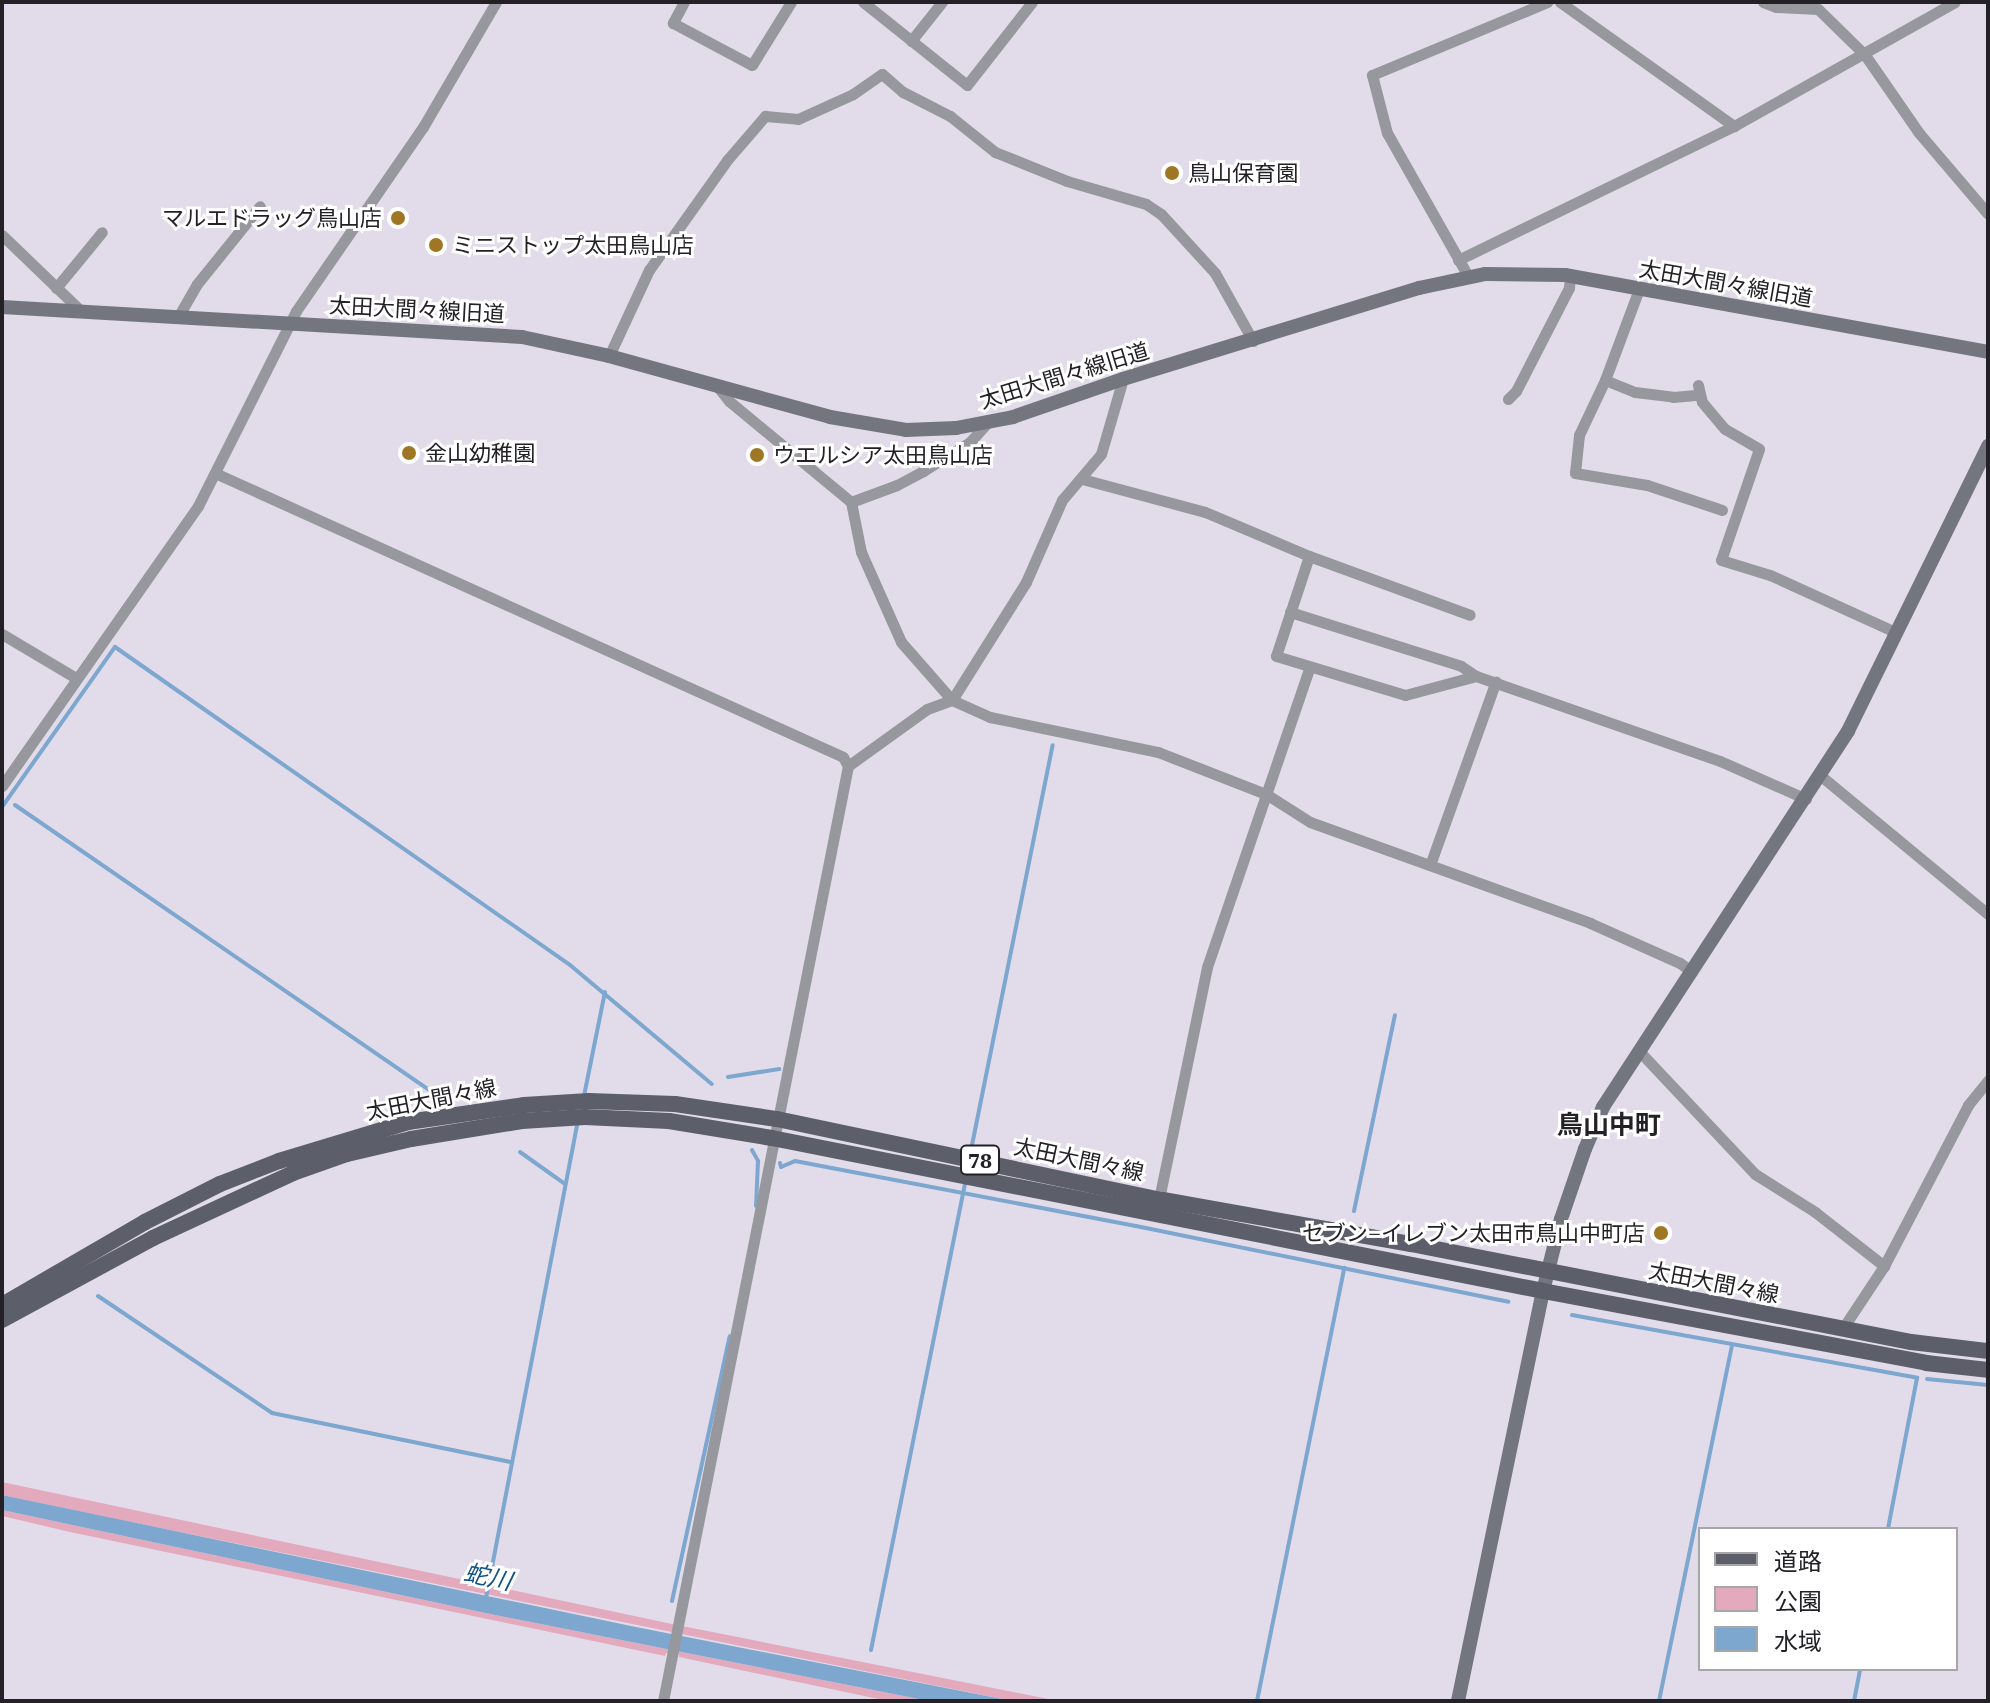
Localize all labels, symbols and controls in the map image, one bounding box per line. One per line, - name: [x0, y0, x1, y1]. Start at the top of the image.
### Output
- place label: 鳥山保育園: [1188, 160, 1298, 186]
- marker: 鳥山保育園: [1163, 164, 1181, 182]
- place label: マルエドラッグ鳥山店: [162, 205, 382, 231]
- marker: マルエドラッグ鳥山店: [389, 209, 407, 227]
- place label: ミニストップ太田鳥山店: [452, 232, 694, 258]
- marker: ミニストップ太田鳥山店: [427, 236, 445, 254]
- street label: 太田大間々線旧道: [1637, 255, 1815, 311]
- street label: 太田大間々線旧道: [328, 291, 506, 327]
- street label: 太田大間々線旧道: [976, 337, 1152, 413]
- place label: 金山幼稚園: [425, 440, 535, 466]
- place label: ウエルシア太田鳥山店: [773, 442, 993, 468]
- marker: 金山幼稚園: [400, 444, 418, 462]
- marker: ウエルシア太田鳥山店: [748, 446, 766, 464]
- street label: 太田大間々線: [364, 1073, 498, 1125]
- district label: 鳥山中町: [1557, 1109, 1661, 1141]
- street label: 太田大間々線: [1012, 1132, 1146, 1186]
- road number: 78: [960, 1144, 1000, 1176]
- place label: セブン−イレブン太田市鳥山中町店: [1302, 1220, 1645, 1246]
- marker: セブン−イレブン太田市鳥山中町店: [1652, 1224, 1670, 1242]
- street label: 太田大間々線: [1647, 1256, 1781, 1308]
- legend: [1698, 1527, 1958, 1671]
- text: 道路: [1774, 1545, 1822, 1577]
- water label: 蛇川: [462, 1558, 514, 1596]
- text: 公園: [1774, 1585, 1822, 1617]
- text: 水域: [1774, 1625, 1822, 1657]

